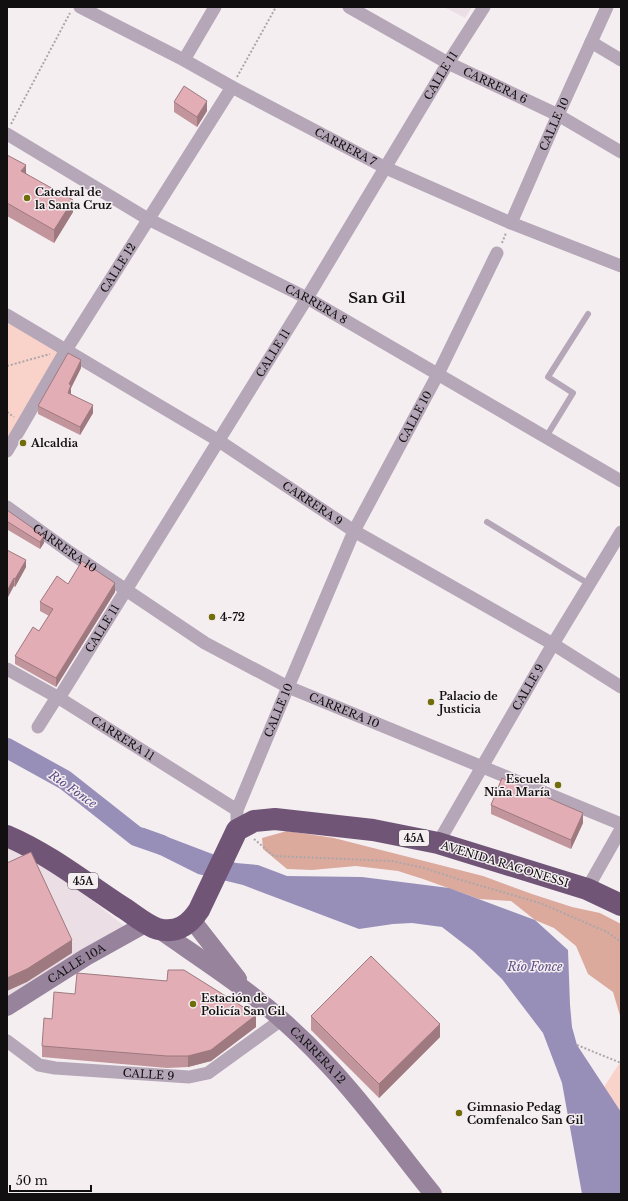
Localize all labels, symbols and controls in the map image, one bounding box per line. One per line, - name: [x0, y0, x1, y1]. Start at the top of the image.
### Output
- street label: CALLE 11: [420, 49, 461, 102]
- street label: CARRERA 6: [461, 64, 530, 107]
- street label: CALLE 10: [536, 95, 572, 153]
- street label: CARRERA 7: [312, 125, 379, 169]
- place label: Catedral de la Santa Cruz: [35, 185, 112, 212]
- marker: Catedral de la Santa Cruz: [22, 193, 32, 203]
- street label: CALLE 12: [97, 240, 139, 295]
- street label: CARRERA 8: [283, 281, 350, 327]
- district label: San Gil: [348, 288, 406, 307]
- street label: CALLE 11: [253, 326, 293, 380]
- street label: CALLE 10: [395, 388, 435, 445]
- place label: Alcaldia: [30, 436, 79, 450]
- marker: Alcaldia: [18, 438, 28, 448]
- street label: CARRERA 9: [280, 478, 345, 528]
- street label: CARRERA 10: [30, 521, 100, 576]
- street label: CALLE 11: [82, 601, 123, 655]
- place label: 4-72: [220, 610, 245, 624]
- marker: 4-72: [207, 612, 217, 622]
- street label: CALLE 9: [509, 661, 547, 713]
- street label: CALLE 10: [261, 681, 296, 739]
- street label: CARRERA 10: [307, 689, 382, 731]
- place label: Palacio de Justicia: [437, 689, 498, 716]
- marker: Palacio de Justicia: [426, 697, 436, 707]
- street label: CARRERA 11: [89, 713, 157, 763]
- water label: Río Fonce: [45, 767, 100, 811]
- place label: Escuela Niña María: [484, 772, 551, 799]
- marker: Escuela Niña María: [553, 780, 563, 790]
- road number: 45A: [399, 830, 429, 846]
- street label: AVENIDA RAGONESSI: [438, 838, 571, 890]
- road number: 45A: [68, 873, 98, 889]
- street label: CALLE 10A: [45, 940, 108, 987]
- water label: Río Fonce: [507, 959, 563, 974]
- place label: Estación de Policía San Gil: [201, 991, 285, 1018]
- marker: Estación de Policía San Gil: [188, 999, 198, 1009]
- street label: CARRERA 12: [287, 1024, 349, 1087]
- street label: CALLE 9: [122, 1066, 175, 1083]
- place label: Gimnasio Pedag Comfenalco San Gil: [467, 1100, 583, 1127]
- marker: Gimnasio Pedag Comfenalco San Gil: [454, 1108, 464, 1118]
- scale bar: [10, 1167, 91, 1193]
- text: 50 m: [16, 1173, 48, 1188]

